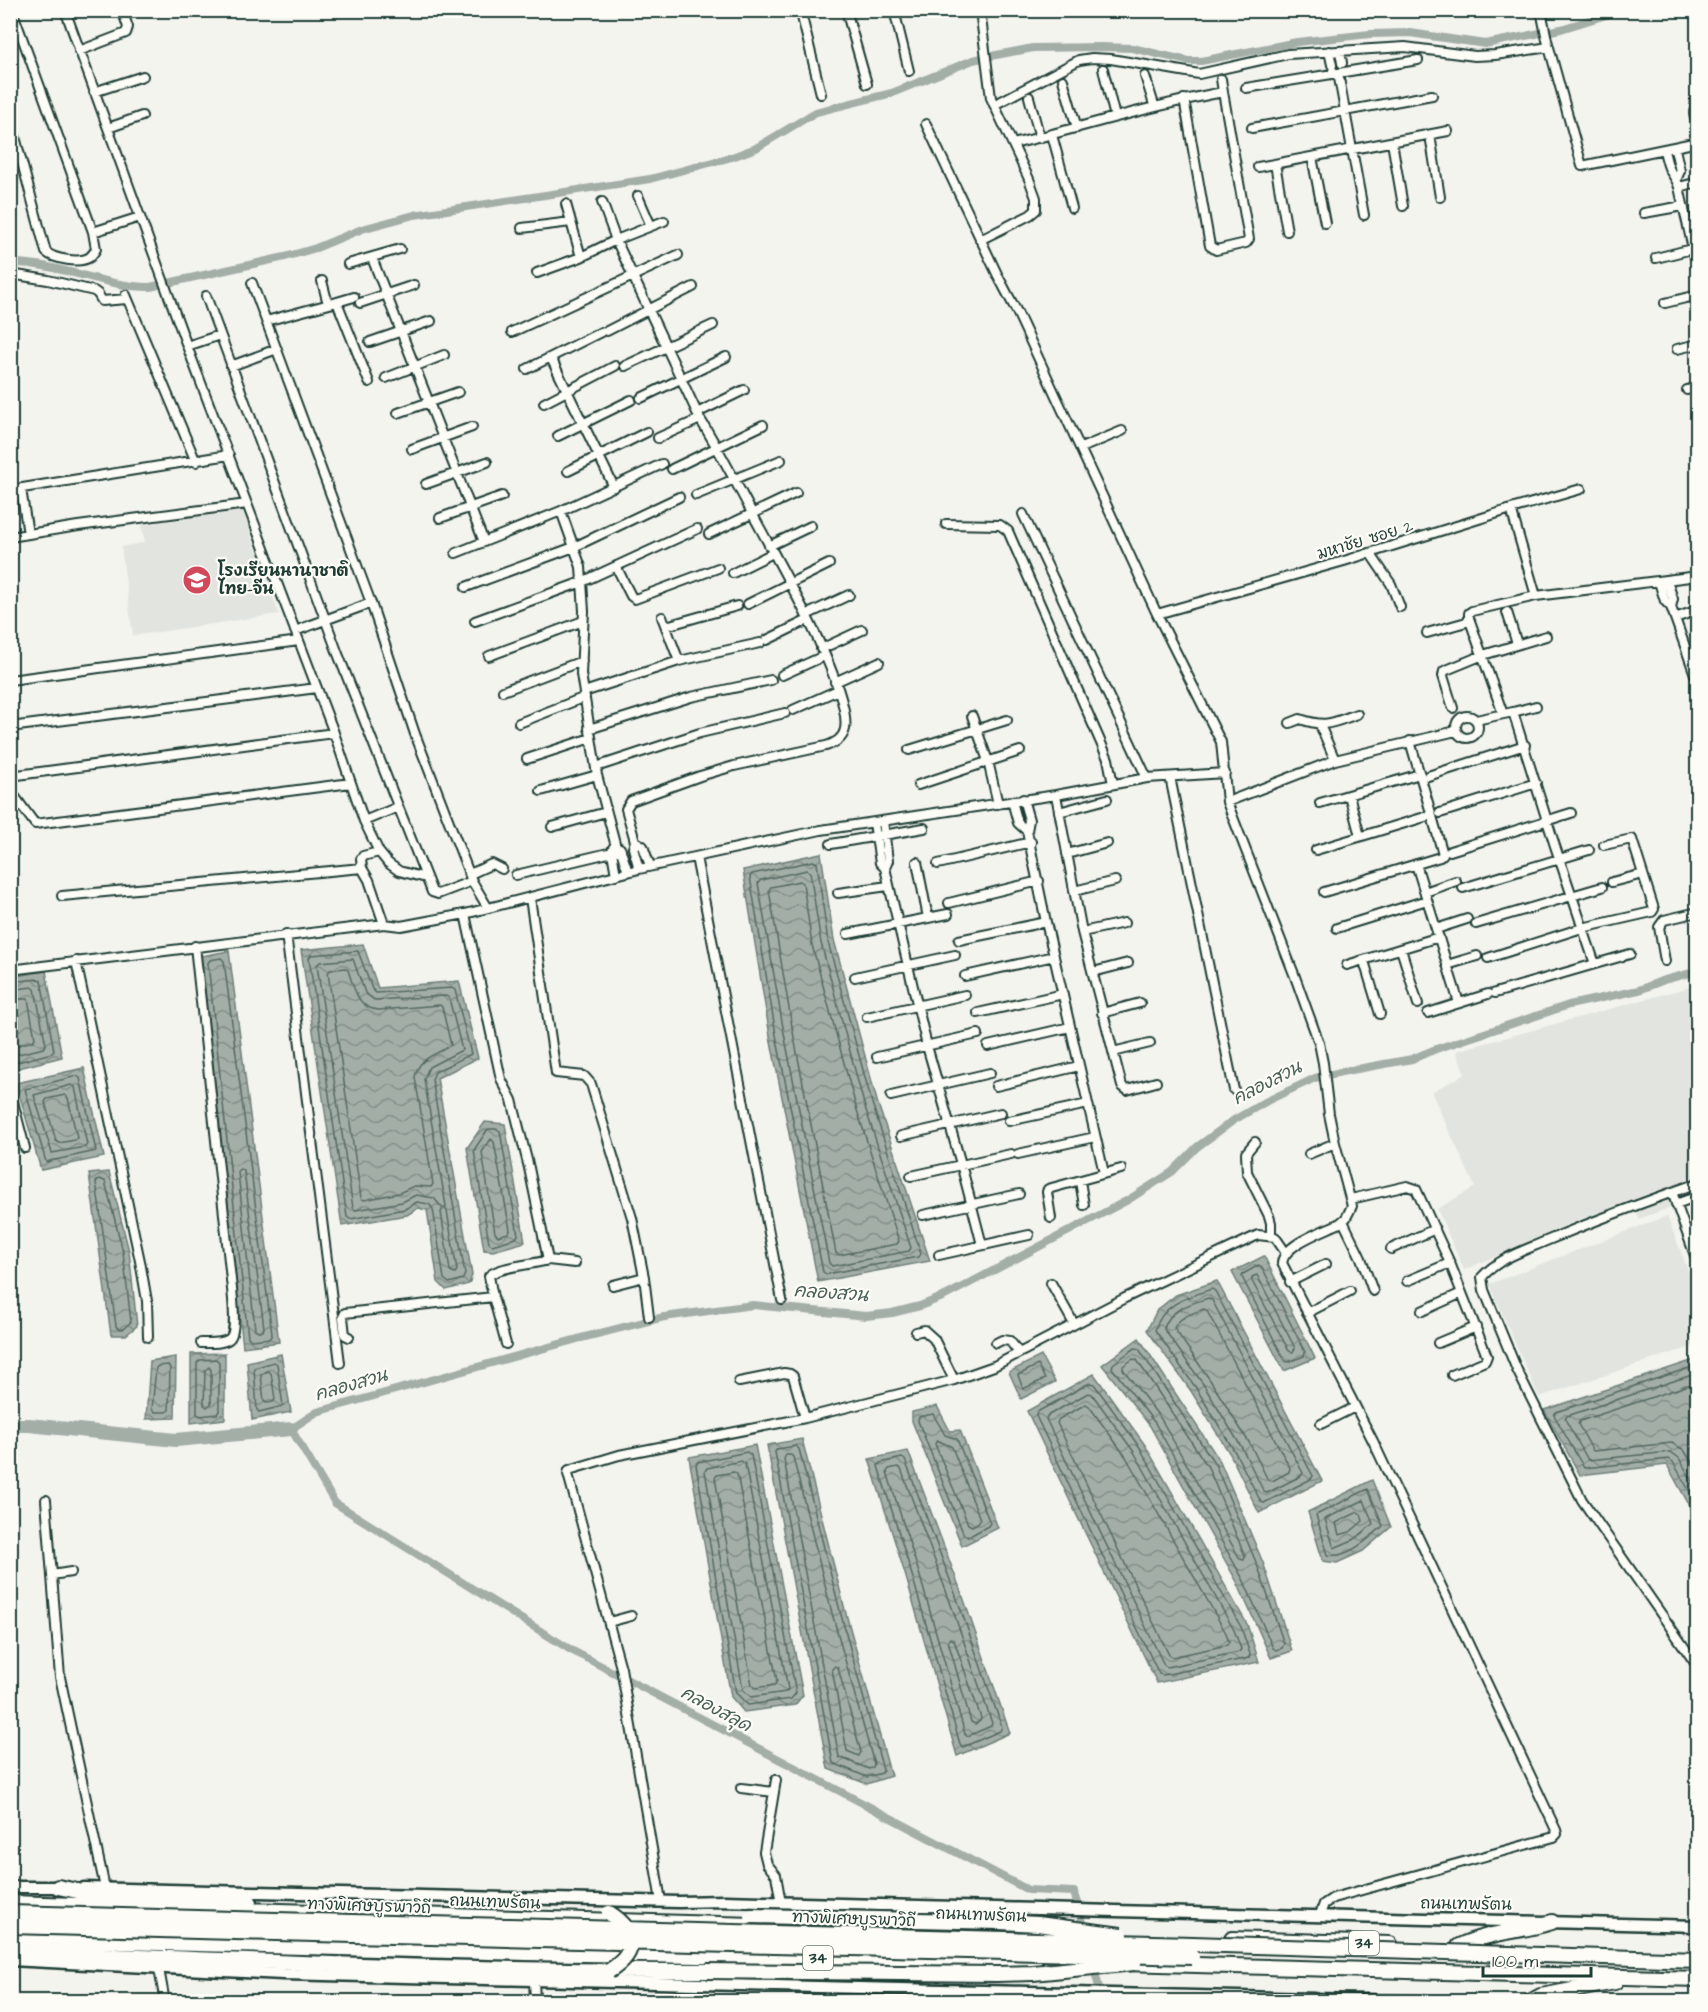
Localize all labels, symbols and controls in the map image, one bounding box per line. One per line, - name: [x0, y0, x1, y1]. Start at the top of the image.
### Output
- street label: มหาชัย ซอย 2: [1314, 515, 1416, 565]
- place label: โรงเรียนนานาชาติ ไทย-จีน: [217, 559, 349, 600]
- school or university icon: โรงเรียนนานาชาติ ไทย-จีน: [181, 564, 213, 596]
- water label: คลองสวน: [1228, 1055, 1307, 1111]
- water label: คลองสวน: [793, 1278, 870, 1308]
- water label: คลองสวน: [312, 1362, 391, 1407]
- water label: คลองสลุด: [676, 1680, 756, 1738]
- street label: ถนนเทพรัตน: [449, 1889, 541, 1915]
- street label: ถนนเทพรัตน: [1420, 1892, 1512, 1916]
- street label: ทางพิเศษบูรพาวิถี: [306, 1893, 432, 1920]
- street label: ถนนเทพรัตน: [935, 1902, 1027, 1928]
- street label: ทางพิเศษบูรพาวิถี: [791, 1906, 917, 1933]
- road number: 34: [1349, 1931, 1379, 1955]
- scale bar: [1483, 1940, 1591, 1978]
- road number: 34: [803, 1946, 833, 1970]
- text: 100 m: [1492, 1949, 1538, 1974]

